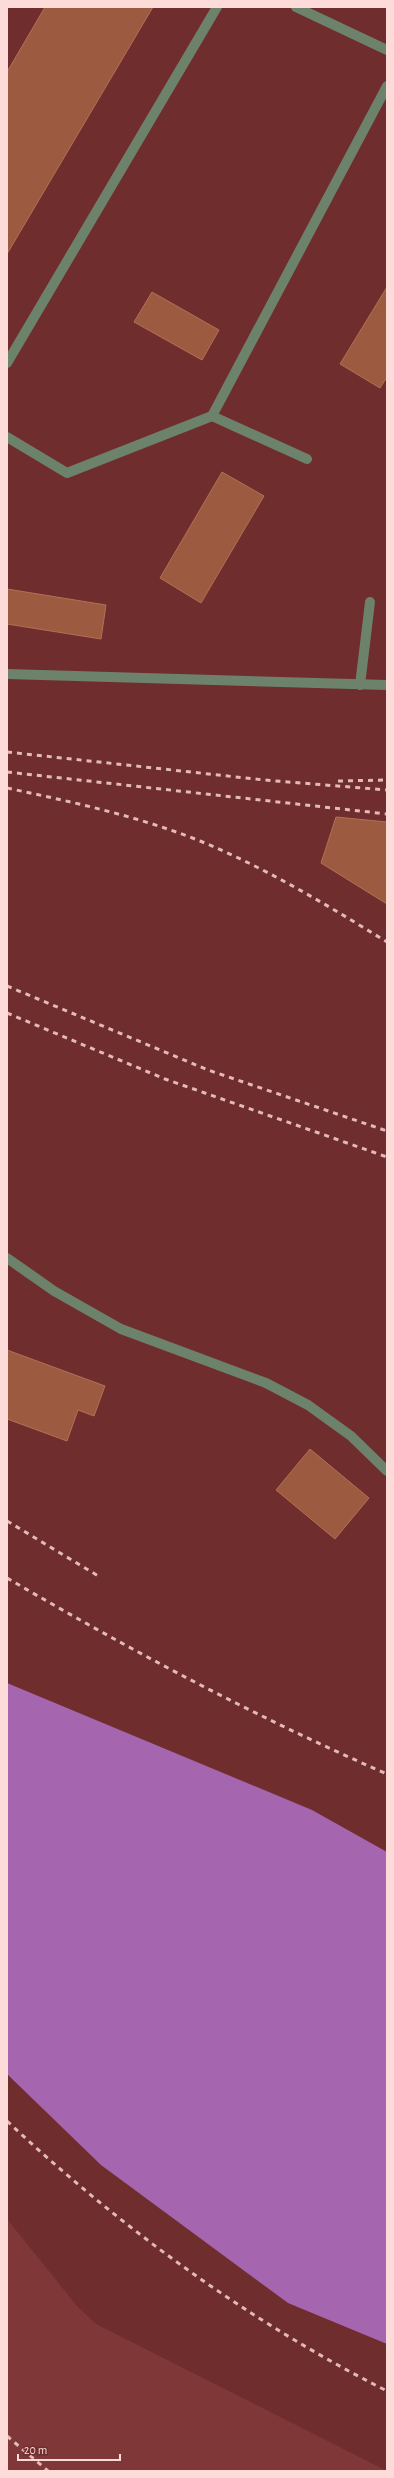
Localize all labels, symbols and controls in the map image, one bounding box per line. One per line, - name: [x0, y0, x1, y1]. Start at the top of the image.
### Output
- scale bar: [18, 2436, 120, 2462]
- text: 20 m: [24, 2444, 47, 2456]

